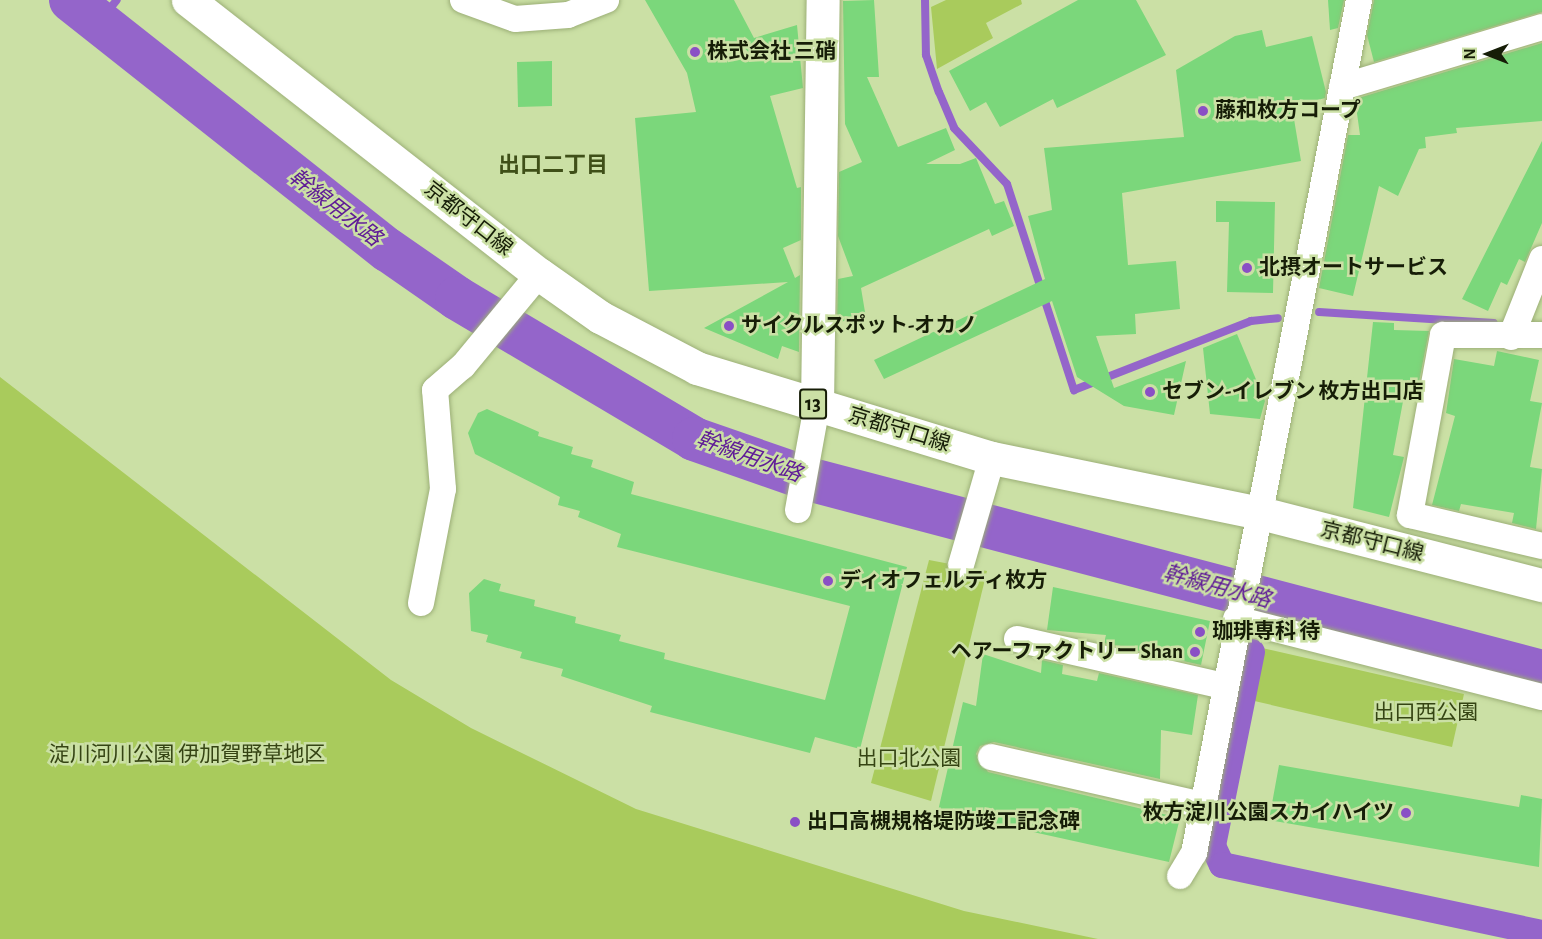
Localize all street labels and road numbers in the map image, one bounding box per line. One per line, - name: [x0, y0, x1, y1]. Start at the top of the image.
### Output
- street label: 京都守口線: [419, 177, 517, 261]
- road number: 13: [798, 387, 828, 421]
- street label: 京都守口線: [845, 403, 953, 457]
- street label: 京都守口線: [1318, 517, 1426, 567]

